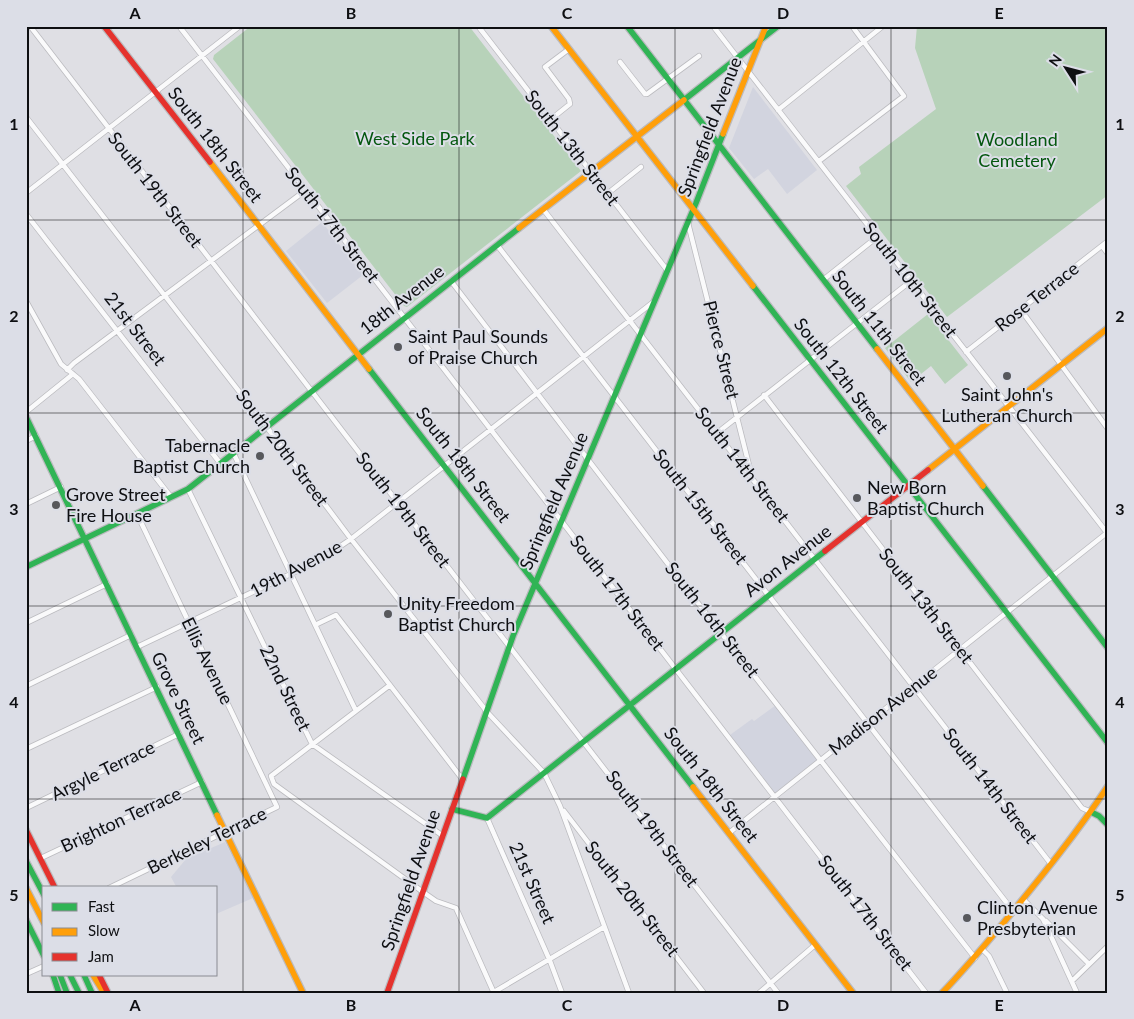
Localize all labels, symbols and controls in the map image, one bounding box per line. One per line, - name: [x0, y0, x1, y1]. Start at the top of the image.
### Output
- text: A: [128, 3, 141, 22]
- text: B: [346, 3, 356, 22]
- text: C: [562, 3, 573, 22]
- text: D: [777, 3, 789, 22]
- text: E: [994, 3, 1004, 22]
- north arrow: [1042, 42, 1092, 92]
- text: N: [1045, 51, 1065, 69]
- street label: Springfield Avenue: [672, 54, 746, 200]
- street label: South 18th Street: [164, 82, 268, 207]
- street label: South 13th Street: [521, 85, 625, 210]
- text: 1: [9, 114, 19, 133]
- text: 1: [1115, 114, 1125, 133]
- street label: South 19th Street: [104, 127, 208, 252]
- park label: West Side Park: [355, 127, 476, 149]
- park label: Woodland Cemetery: [976, 128, 1058, 171]
- street label: South 17th Street: [281, 162, 385, 287]
- street label: South 10th Street: [859, 217, 963, 342]
- street label: Rose Terrace: [990, 257, 1083, 336]
- street label: 18th Avenue: [355, 259, 448, 339]
- street label: South 11th Street: [828, 265, 932, 390]
- street label: 21st Street: [100, 287, 172, 370]
- street label: Pierce Street: [699, 298, 745, 402]
- text: 2: [9, 306, 19, 325]
- text: 2: [1115, 306, 1125, 325]
- street label: South 12th Street: [790, 313, 894, 438]
- place label: Saint Paul Sounds of Praise Church: [408, 325, 548, 368]
- marker: Saint Paul Sounds of Praise Church: [392, 341, 404, 353]
- marker: Saint John's Lutheran Church: [1001, 370, 1013, 382]
- place label: Saint John's Lutheran Church: [941, 383, 1073, 426]
- street label: South 20th Street: [232, 385, 334, 511]
- street label: South 18th Street: [412, 402, 516, 527]
- street label: South 14th Street: [691, 402, 795, 527]
- street label: Springfield Avenue: [514, 428, 592, 573]
- place label: Tabernacle Baptist Church: [133, 434, 250, 477]
- street label: South 15th Street: [649, 444, 753, 569]
- street label: South 19th Street: [352, 447, 456, 572]
- marker: Tabernacle Baptist Church: [254, 450, 266, 462]
- place label: New Born Baptist Church: [867, 476, 984, 519]
- place label: Grove Street Fire House: [66, 483, 166, 526]
- marker: New Born Baptist Church: [851, 492, 863, 504]
- text: 3: [9, 499, 19, 518]
- marker: Grove Street Fire House: [50, 499, 62, 511]
- text: 3: [1115, 499, 1125, 518]
- street label: Avon Avenue: [739, 519, 835, 601]
- street label: South 17th Street: [566, 530, 670, 655]
- street label: 19th Avenue: [246, 535, 345, 602]
- street label: South 13th Street: [875, 543, 979, 668]
- street label: South 16th Street: [661, 557, 765, 682]
- place label: Unity Freedom Baptist Church: [398, 592, 515, 635]
- marker: Unity Freedom Baptist Church: [382, 608, 394, 620]
- street label: Ellis Avenue: [177, 613, 239, 708]
- street label: 22nd Street: [256, 641, 316, 735]
- street label: Grove Street: [147, 648, 211, 748]
- street label: Madison Avenue: [824, 661, 941, 759]
- text: 4: [9, 692, 19, 711]
- text: 4: [1115, 692, 1125, 711]
- street label: South 18th Street: [660, 722, 764, 847]
- street label: South 14th Street: [939, 723, 1043, 848]
- street label: Argyle Terrace: [47, 736, 158, 805]
- street label: South 19th Street: [602, 766, 704, 892]
- street label: Brighton Terrace: [57, 782, 184, 857]
- street label: Berkeley Terrace: [143, 802, 270, 878]
- street label: Springfield Avenue: [376, 806, 444, 953]
- street label: South 20th Street: [581, 836, 685, 961]
- street label: 21st Street: [505, 838, 561, 927]
- street label: South 17th Street: [814, 850, 918, 975]
- text: 5: [9, 885, 19, 904]
- text: 5: [1115, 885, 1125, 904]
- legend: [42, 886, 218, 976]
- place label: Clinton Avenue Presbyterian: [977, 896, 1098, 939]
- text: Fast: [88, 897, 115, 915]
- marker: Clinton Avenue Presbyterian: [961, 912, 973, 924]
- text: Slow: [88, 921, 120, 939]
- text: Jam: [88, 947, 114, 965]
- text: A: [128, 995, 141, 1014]
- text: B: [346, 995, 356, 1014]
- text: C: [562, 995, 573, 1014]
- text: D: [777, 995, 789, 1014]
- text: E: [994, 995, 1004, 1014]

